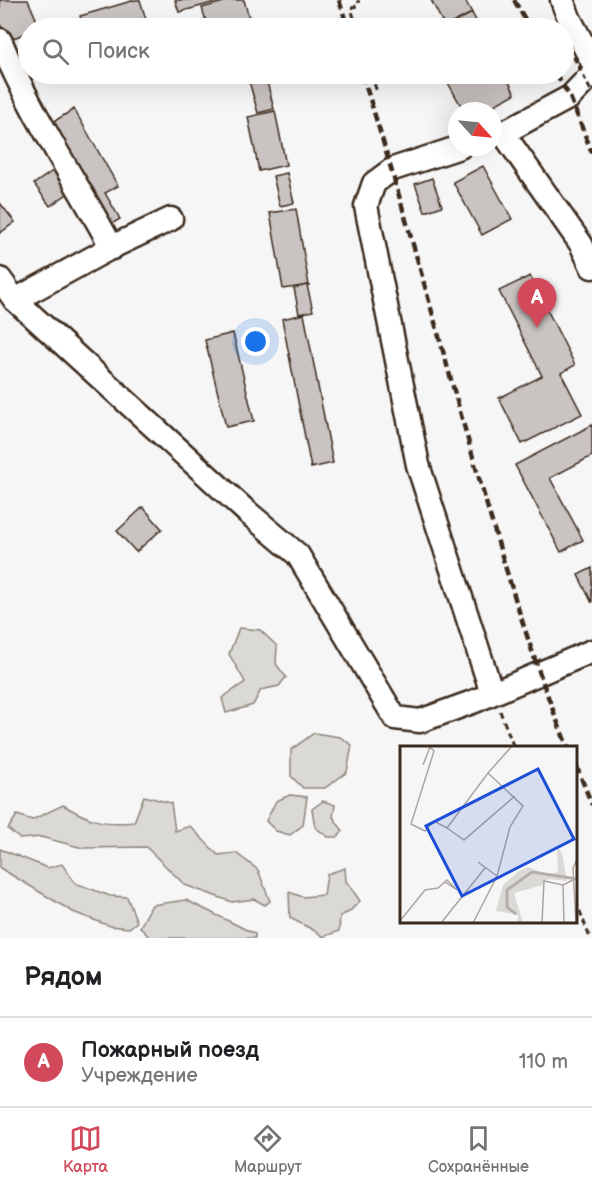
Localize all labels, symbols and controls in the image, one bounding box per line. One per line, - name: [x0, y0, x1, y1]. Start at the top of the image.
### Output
- search box: [18, 18, 574, 84]
- icon: search: [39, 35, 72, 68]
- text: Поиск: [87, 38, 150, 65]
- north arrow: [448, 102, 502, 156]
- pin: A: [518, 278, 556, 328]
- your location: [241, 327, 270, 356]
- inset map: [400, 746, 577, 923]
- text: Рядом: [24, 962, 102, 993]
- text: Пожарный поезд: [81, 1037, 259, 1064]
- text: A: [37, 1050, 50, 1074]
- text: 110 m: [519, 1050, 568, 1074]
- text: Учреждение: [81, 1064, 198, 1088]
- tab: Карта: [63, 1122, 108, 1177]
- tab: Маршрут: [234, 1122, 302, 1177]
- tab: Сохранённые: [428, 1122, 529, 1177]

